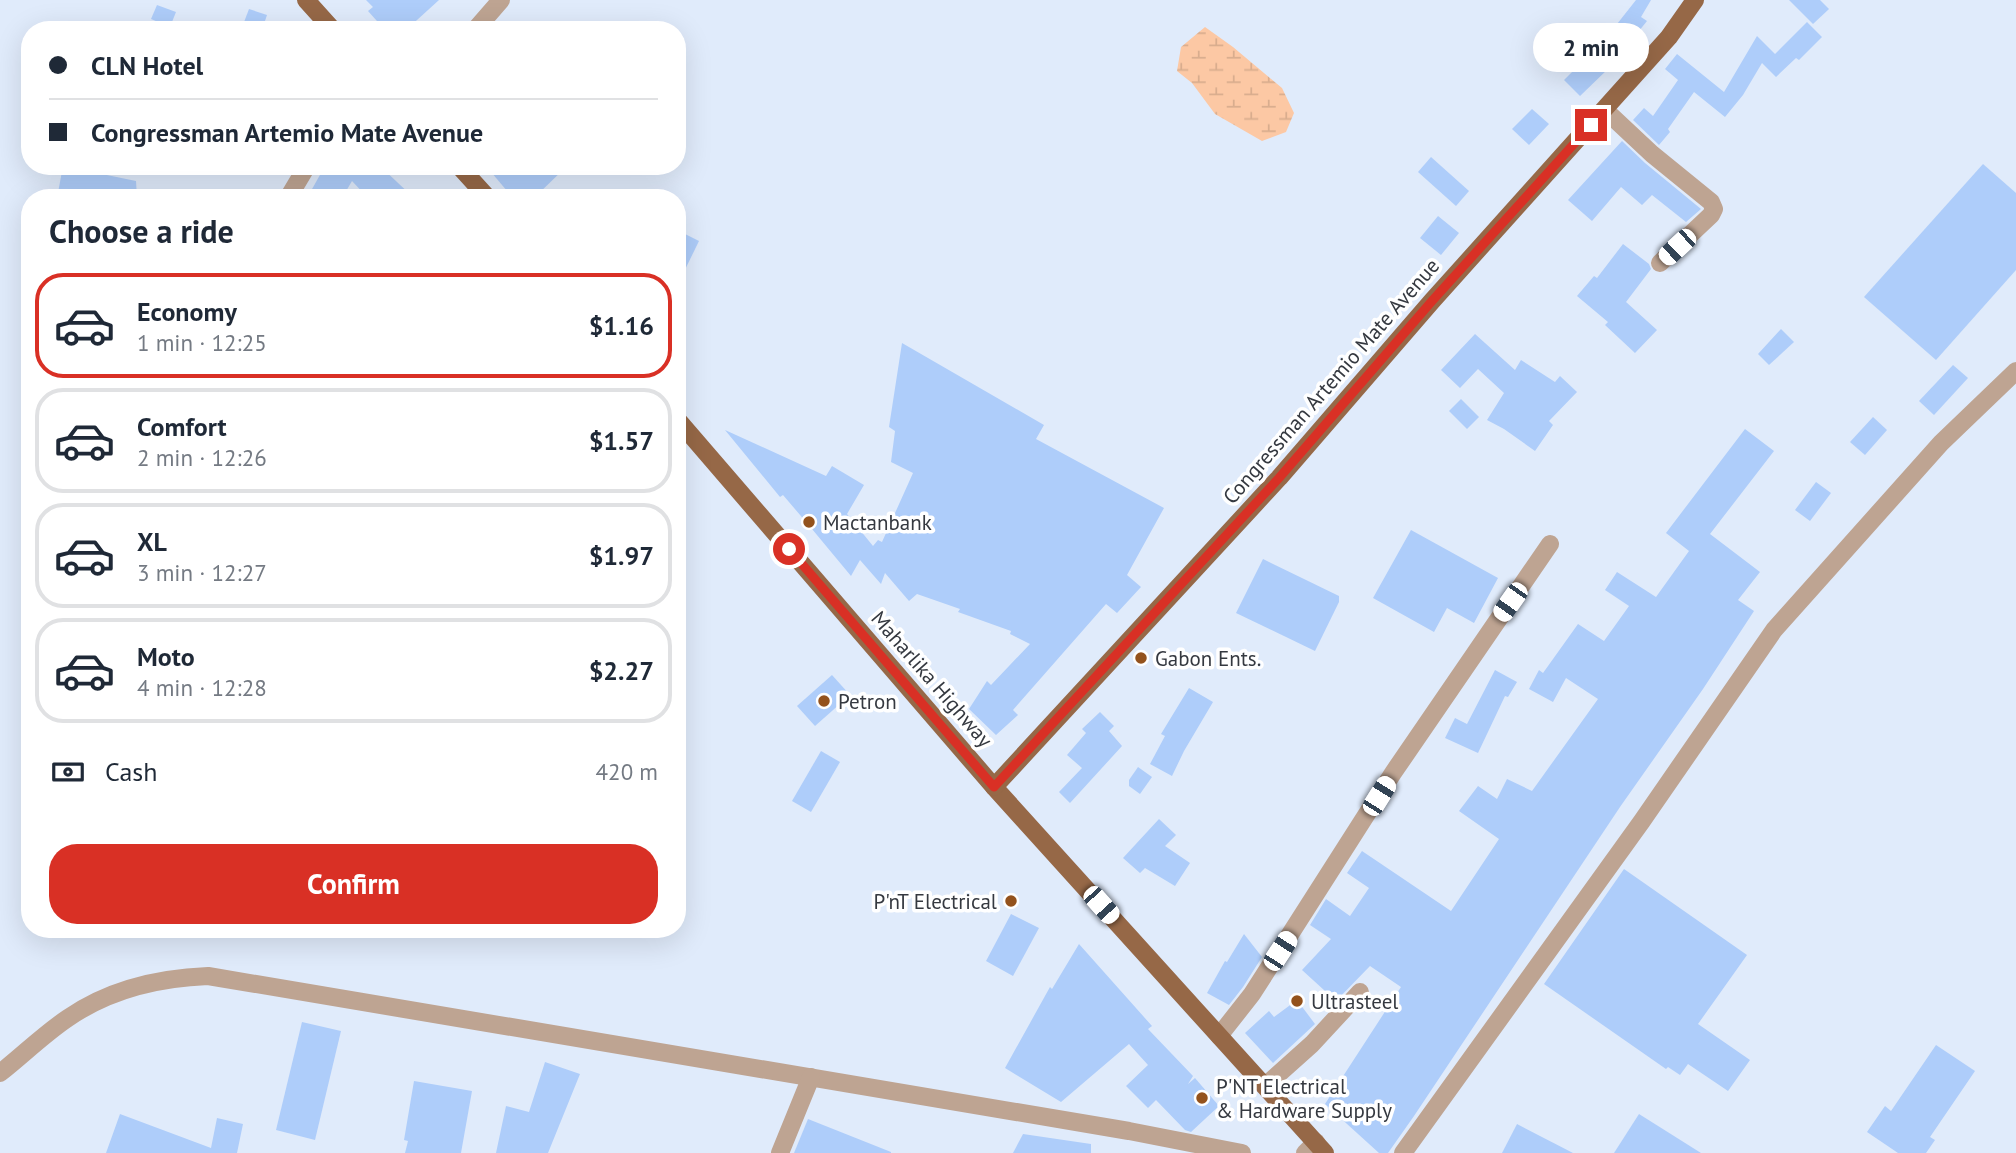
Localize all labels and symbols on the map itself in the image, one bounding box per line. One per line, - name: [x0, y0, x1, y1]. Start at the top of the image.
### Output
- callout: 2 min: [1533, 24, 1649, 72]
- route end: [1575, 109, 1607, 141]
- car: [1655, 225, 1700, 269]
- street label: Congressman Artemio Mate Avenue: [1217, 253, 1445, 509]
- place label: Mactanbank: [823, 509, 932, 536]
- marker: Mactanbank: [801, 514, 817, 530]
- route start: [773, 533, 805, 565]
- car: [1490, 579, 1531, 625]
- street label: Maharlika Highway: [865, 605, 999, 753]
- place label: Gabon Ents.: [1155, 645, 1261, 672]
- marker: Gabon Ents.: [1133, 650, 1149, 666]
- place label: Petron: [838, 688, 897, 715]
- marker: Petron: [816, 693, 832, 709]
- car: [1359, 773, 1400, 819]
- car: [1080, 882, 1123, 928]
- place label: P'nT Electrical: [874, 888, 997, 915]
- marker: P'nT Electrical: [1003, 893, 1019, 909]
- car: [1260, 928, 1301, 974]
- place label: Ultrasteel: [1311, 988, 1398, 1015]
- marker: Ultrasteel: [1289, 993, 1305, 1009]
- place label: P'NT Electrical & Hardware Supply: [1216, 1073, 1392, 1124]
- marker: P'NT Electrical & Hardware Supply: [1194, 1090, 1210, 1106]

